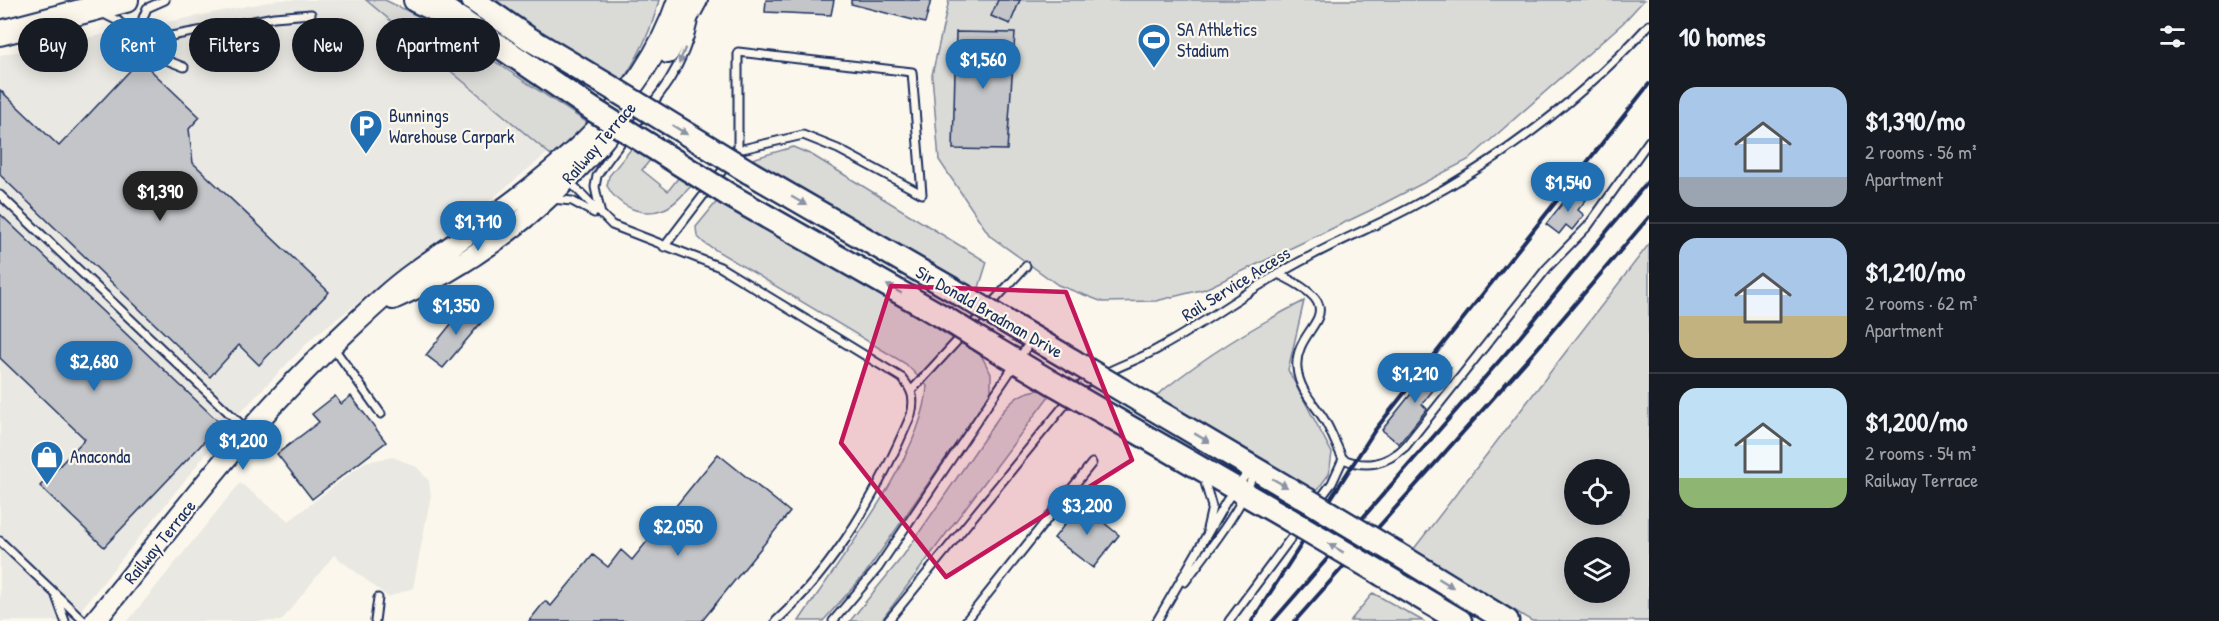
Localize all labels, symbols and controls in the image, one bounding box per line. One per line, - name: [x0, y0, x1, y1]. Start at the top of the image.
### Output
- place label: SA Athletics Stadium: [1177, 17, 1257, 63]
- chip: Buy: [18, 18, 88, 72]
- chip: Rent: [100, 18, 177, 72]
- chip: Filters: [189, 18, 280, 72]
- chip: New: [292, 18, 364, 72]
- chip: Apartment: [376, 18, 500, 72]
- text: 10 homes: [1679, 19, 1766, 54]
- icon: filters: [2156, 20, 2189, 53]
- sports icon: SA Athletics Stadium: [1136, 22, 1172, 69]
- pin: $1,560: [934, 39, 1032, 90]
- text: $1,560: [960, 45, 1006, 72]
- one-way arrow: [677, 48, 687, 66]
- street label: Railway Terrace: [556, 96, 641, 189]
- place label: Bunnings Warehouse Carpark: [389, 103, 515, 149]
- text: $1,390/mo: [1865, 103, 1965, 138]
- parking icon: Bunnings Warehouse Carpark: [348, 108, 384, 155]
- icon: home: [1727, 111, 1799, 183]
- one-way arrow: [672, 124, 688, 135]
- text: 2 rooms · 56 m²: [1865, 138, 1977, 165]
- pin: $1,540: [1519, 162, 1617, 213]
- text: Apartment: [1865, 165, 1943, 192]
- text: $1,540: [1545, 168, 1591, 195]
- pin: $1,390: [111, 171, 209, 222]
- text: $1,390: [137, 177, 183, 204]
- one-way arrow: [791, 196, 807, 207]
- pin: $1,710: [429, 201, 527, 252]
- text: $1,710: [454, 207, 502, 234]
- street label: Rail Service Access: [1177, 240, 1295, 327]
- text: $1,210/mo: [1865, 254, 1965, 289]
- street label: Sir Donald Bradman Drive: [911, 259, 1067, 364]
- icon: home: [1727, 262, 1799, 334]
- one-way arrow: [886, 284, 902, 295]
- pin: $1,350: [407, 285, 505, 336]
- text: 2 rooms · 62 m²: [1865, 289, 1977, 316]
- text: $1,350: [432, 291, 480, 318]
- text: Apartment: [1865, 316, 1943, 343]
- pin: $2,680: [45, 341, 143, 392]
- text: $2,680: [69, 347, 119, 374]
- pin: $1,210: [1366, 353, 1464, 404]
- text: $1,210: [1391, 359, 1439, 386]
- text: $1,200/mo: [1865, 404, 1968, 439]
- icon: home: [1727, 412, 1799, 484]
- pin: $1,200: [194, 420, 292, 471]
- text: $1,200: [219, 426, 267, 453]
- one-way arrow: [1194, 433, 1211, 443]
- shop icon: Anaconda: [29, 439, 65, 486]
- text: 2 rooms · 54 m²: [1865, 439, 1976, 466]
- place label: Anaconda: [70, 444, 130, 469]
- map controls: [1564, 459, 1630, 603]
- button: locate: [1564, 459, 1630, 525]
- text: Railway Terrace: [1865, 466, 1978, 493]
- one-way arrow: [1272, 478, 1288, 489]
- pin: $3,200: [1038, 485, 1136, 536]
- text: $3,200: [1062, 491, 1112, 518]
- street label: Railway Terrace: [118, 494, 201, 589]
- pin: $2,050: [629, 506, 727, 557]
- text: $2,050: [653, 512, 703, 539]
- button: layers: [1564, 537, 1630, 603]
- one-way arrow: [1328, 542, 1344, 553]
- one-way arrow: [1438, 578, 1454, 589]

